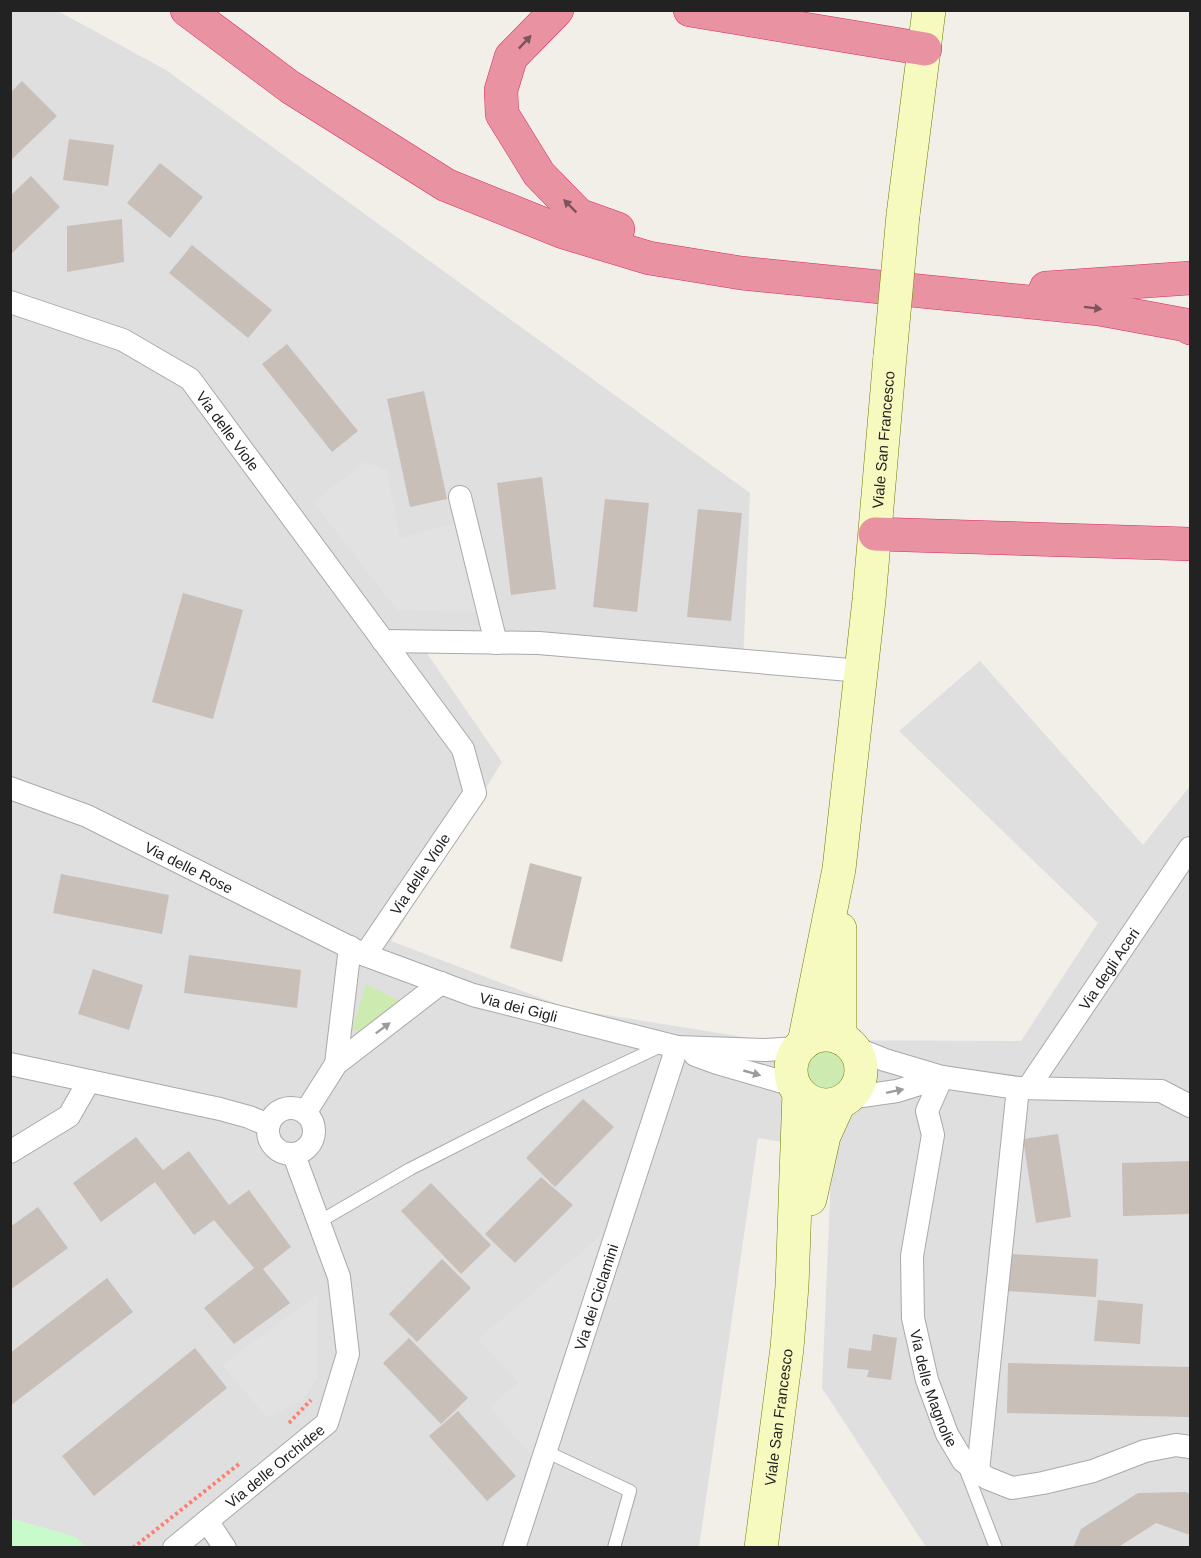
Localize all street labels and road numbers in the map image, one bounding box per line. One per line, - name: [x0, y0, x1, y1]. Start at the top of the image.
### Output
- street label: Viale San Francesco: [868, 370, 897, 509]
- street label: Via delle Viole: [193, 388, 263, 474]
- street label: Via delle Viole: [387, 830, 453, 918]
- street label: Via delle Rose: [142, 838, 236, 896]
- street label: Via degli Aceri: [1075, 925, 1142, 1013]
- street label: Via dei Gigli: [478, 989, 559, 1025]
- street label: Via dei Ciclamini: [570, 1242, 621, 1352]
- street label: Via delle Magnolie: [907, 1328, 961, 1450]
- street label: Viale San Francesco: [761, 1347, 795, 1487]
- street label: Via delle Orchidee: [222, 1420, 327, 1511]

